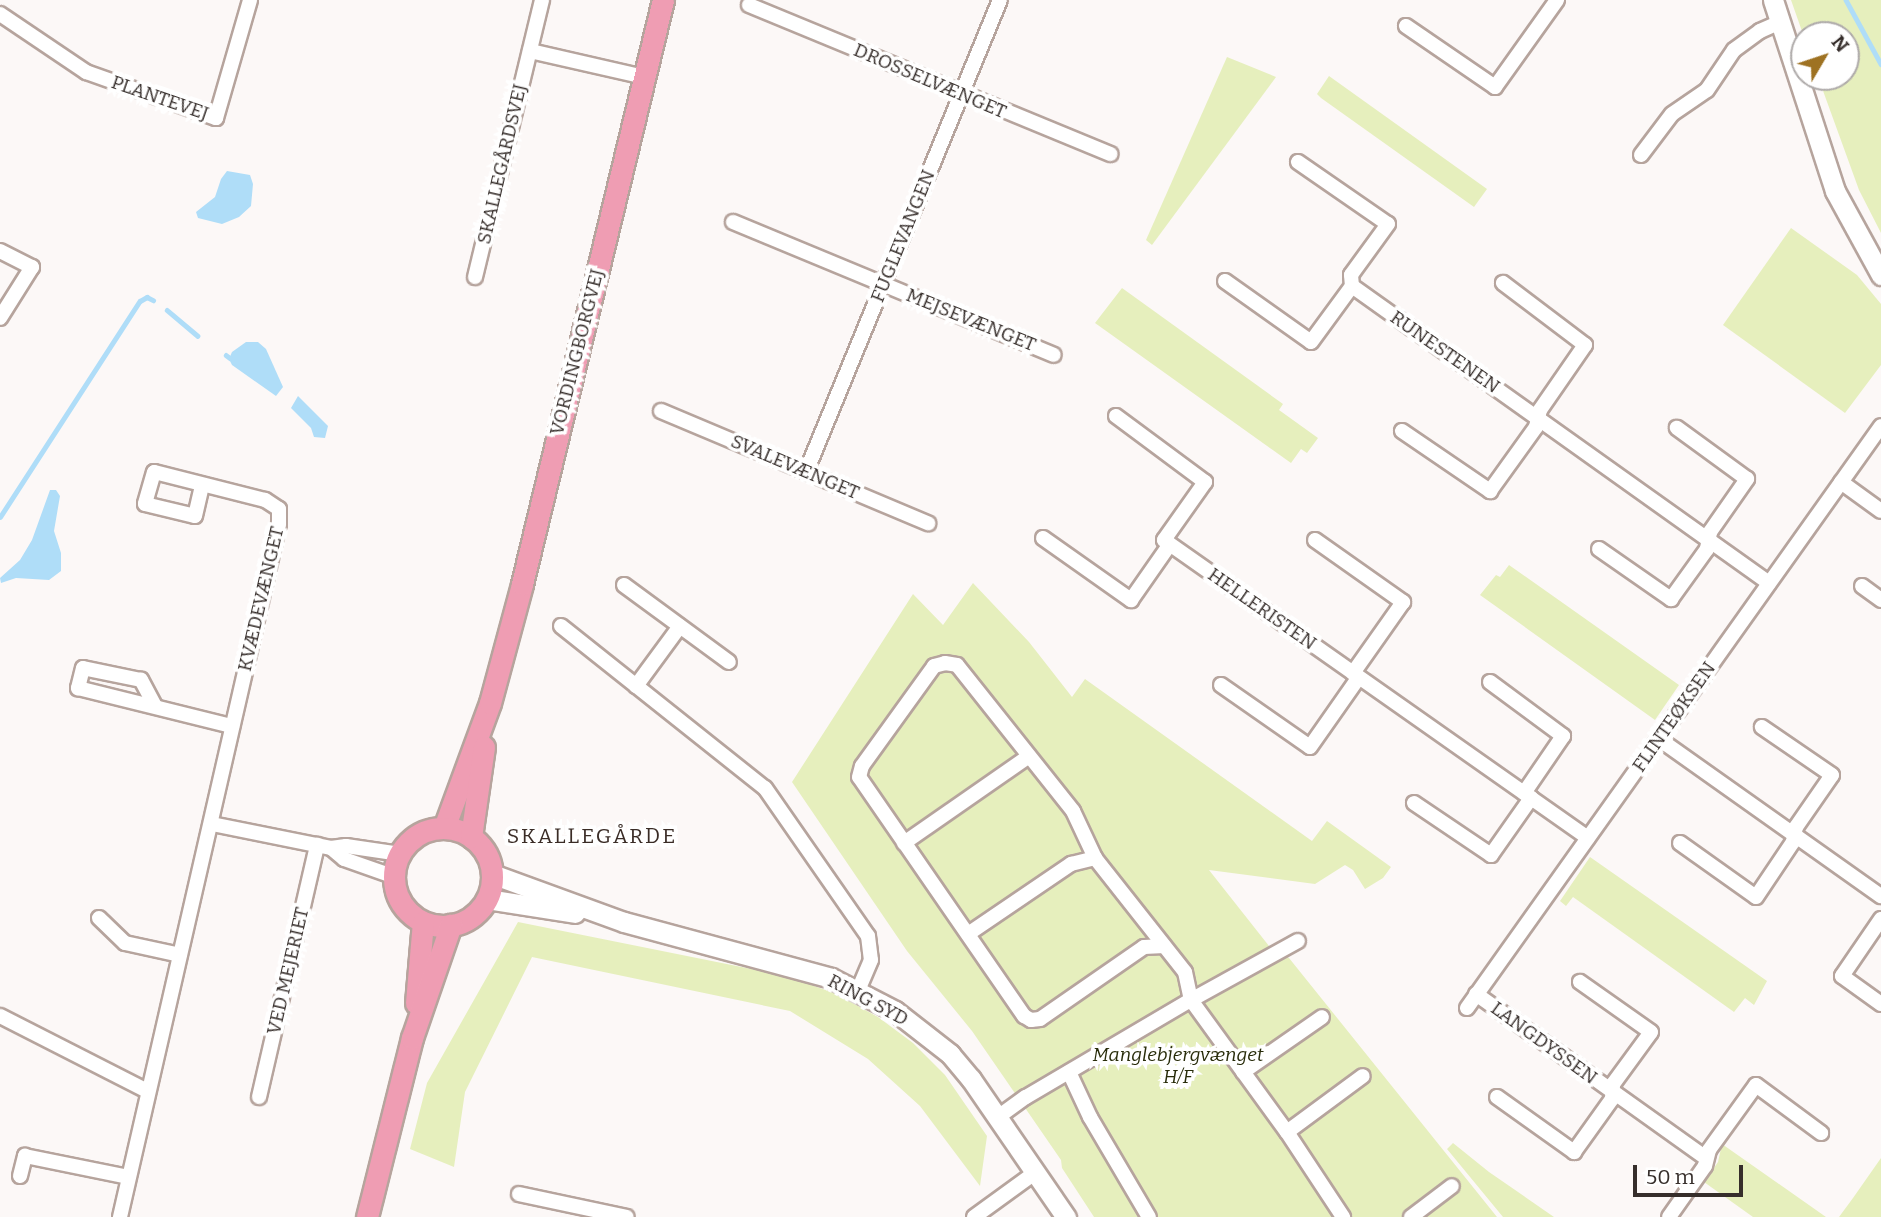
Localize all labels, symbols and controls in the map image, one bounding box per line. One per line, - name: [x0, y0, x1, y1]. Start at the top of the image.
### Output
- north arrow: [1790, 21, 1860, 91]
- text: N: [1827, 31, 1854, 57]
- street label: DROSSELVÆNGET: [850, 39, 1010, 123]
- street label: PLANTEVEJ: [108, 71, 212, 125]
- street label: SKALLEGÅRDSVEJ: [473, 82, 531, 246]
- street label: FUGLEVANGEN: [866, 166, 940, 306]
- street label: VORDINGBORGVEJ: [545, 266, 609, 438]
- street label: MEJSEVÆNGET: [903, 284, 1039, 356]
- street label: RUNESTENEN: [1386, 306, 1504, 398]
- street label: SVALEVÆNGET: [727, 430, 863, 504]
- street label: KVÆDEVÆNGET: [233, 524, 289, 674]
- street label: HELLERISTEN: [1203, 563, 1321, 655]
- street label: FLINTEØKSEN: [1628, 658, 1720, 776]
- district label: SKALLEGÅRDE: [508, 823, 676, 849]
- street label: VED MEJERIET: [262, 905, 314, 1037]
- street label: RING SYD: [824, 969, 912, 1031]
- street label: LANGDYSSEN: [1486, 997, 1602, 1089]
- park label: Manglebjergvænget H/F: [1092, 1044, 1264, 1088]
- scale bar: [1636, 1150, 1746, 1194]
- text: 50 m: [1646, 1164, 1695, 1190]

